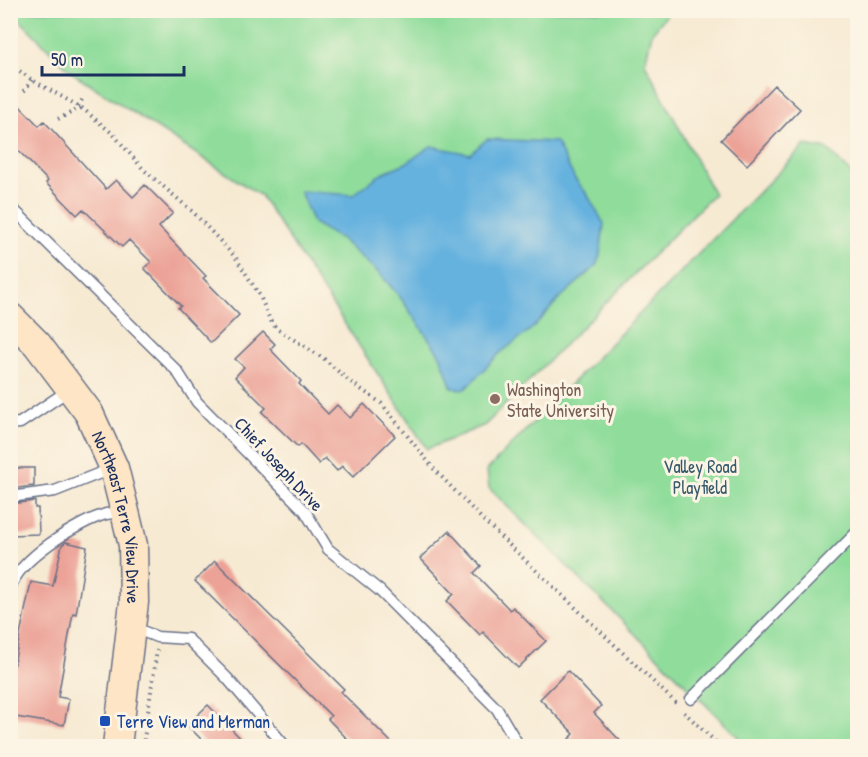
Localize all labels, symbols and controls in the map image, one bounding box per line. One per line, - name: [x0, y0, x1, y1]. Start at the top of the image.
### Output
- scale bar: [42, 39, 184, 77]
- text: 50 m: [51, 47, 83, 72]
- place label: Washington State University: [507, 377, 615, 423]
- marker: Washington State University: [488, 392, 502, 406]
- street label: Chief Joseph Drive: [229, 411, 329, 517]
- street label: Northeast Terre View Drive: [86, 427, 147, 604]
- park label: Valley Road Playfield: [663, 454, 737, 500]
- place label: Terre View and Merman: [117, 709, 270, 734]
- marker: Terre View and Merman: [98, 714, 112, 728]

